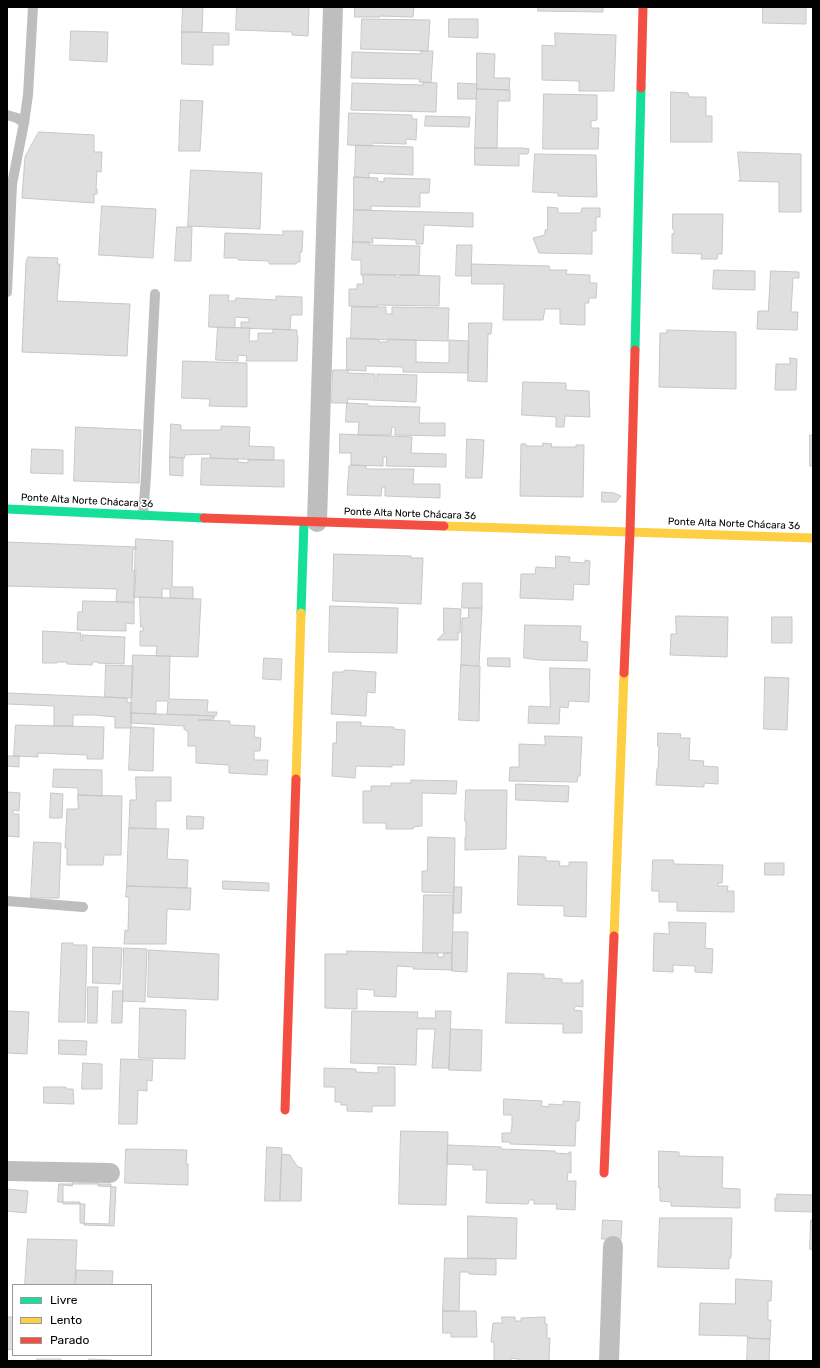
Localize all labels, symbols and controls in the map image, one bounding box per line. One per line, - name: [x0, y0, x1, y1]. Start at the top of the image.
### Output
- street label: Ponte Alta Norte Chácara 36: [21, 492, 153, 510]
- street label: Ponte Alta Norte Chácara 36: [344, 506, 476, 522]
- street label: Ponte Alta Norte Chácara 36: [668, 516, 800, 532]
- legend: [12, 1284, 152, 1356]
- text: Livre: [50, 1293, 77, 1307]
- text: Lento: [50, 1313, 82, 1327]
- text: Parado: [50, 1333, 89, 1347]

